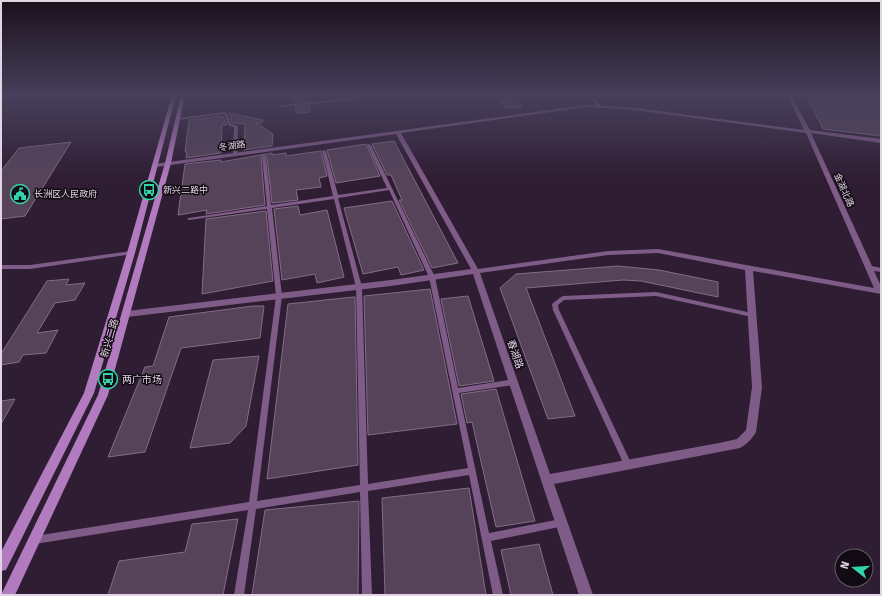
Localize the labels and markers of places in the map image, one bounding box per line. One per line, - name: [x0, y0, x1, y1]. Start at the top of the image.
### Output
- bus stop icon: 新兴二路中: [138, 179, 160, 201]
- public building icon: 长洲区人民政府: [9, 183, 31, 205]
- place label: 新兴二路中: [163, 185, 208, 195]
- place label: 长洲区人民政府: [34, 188, 97, 199]
- bus stop icon: 两广市场: [97, 368, 119, 390]
- place label: 两广市场: [122, 374, 162, 386]

